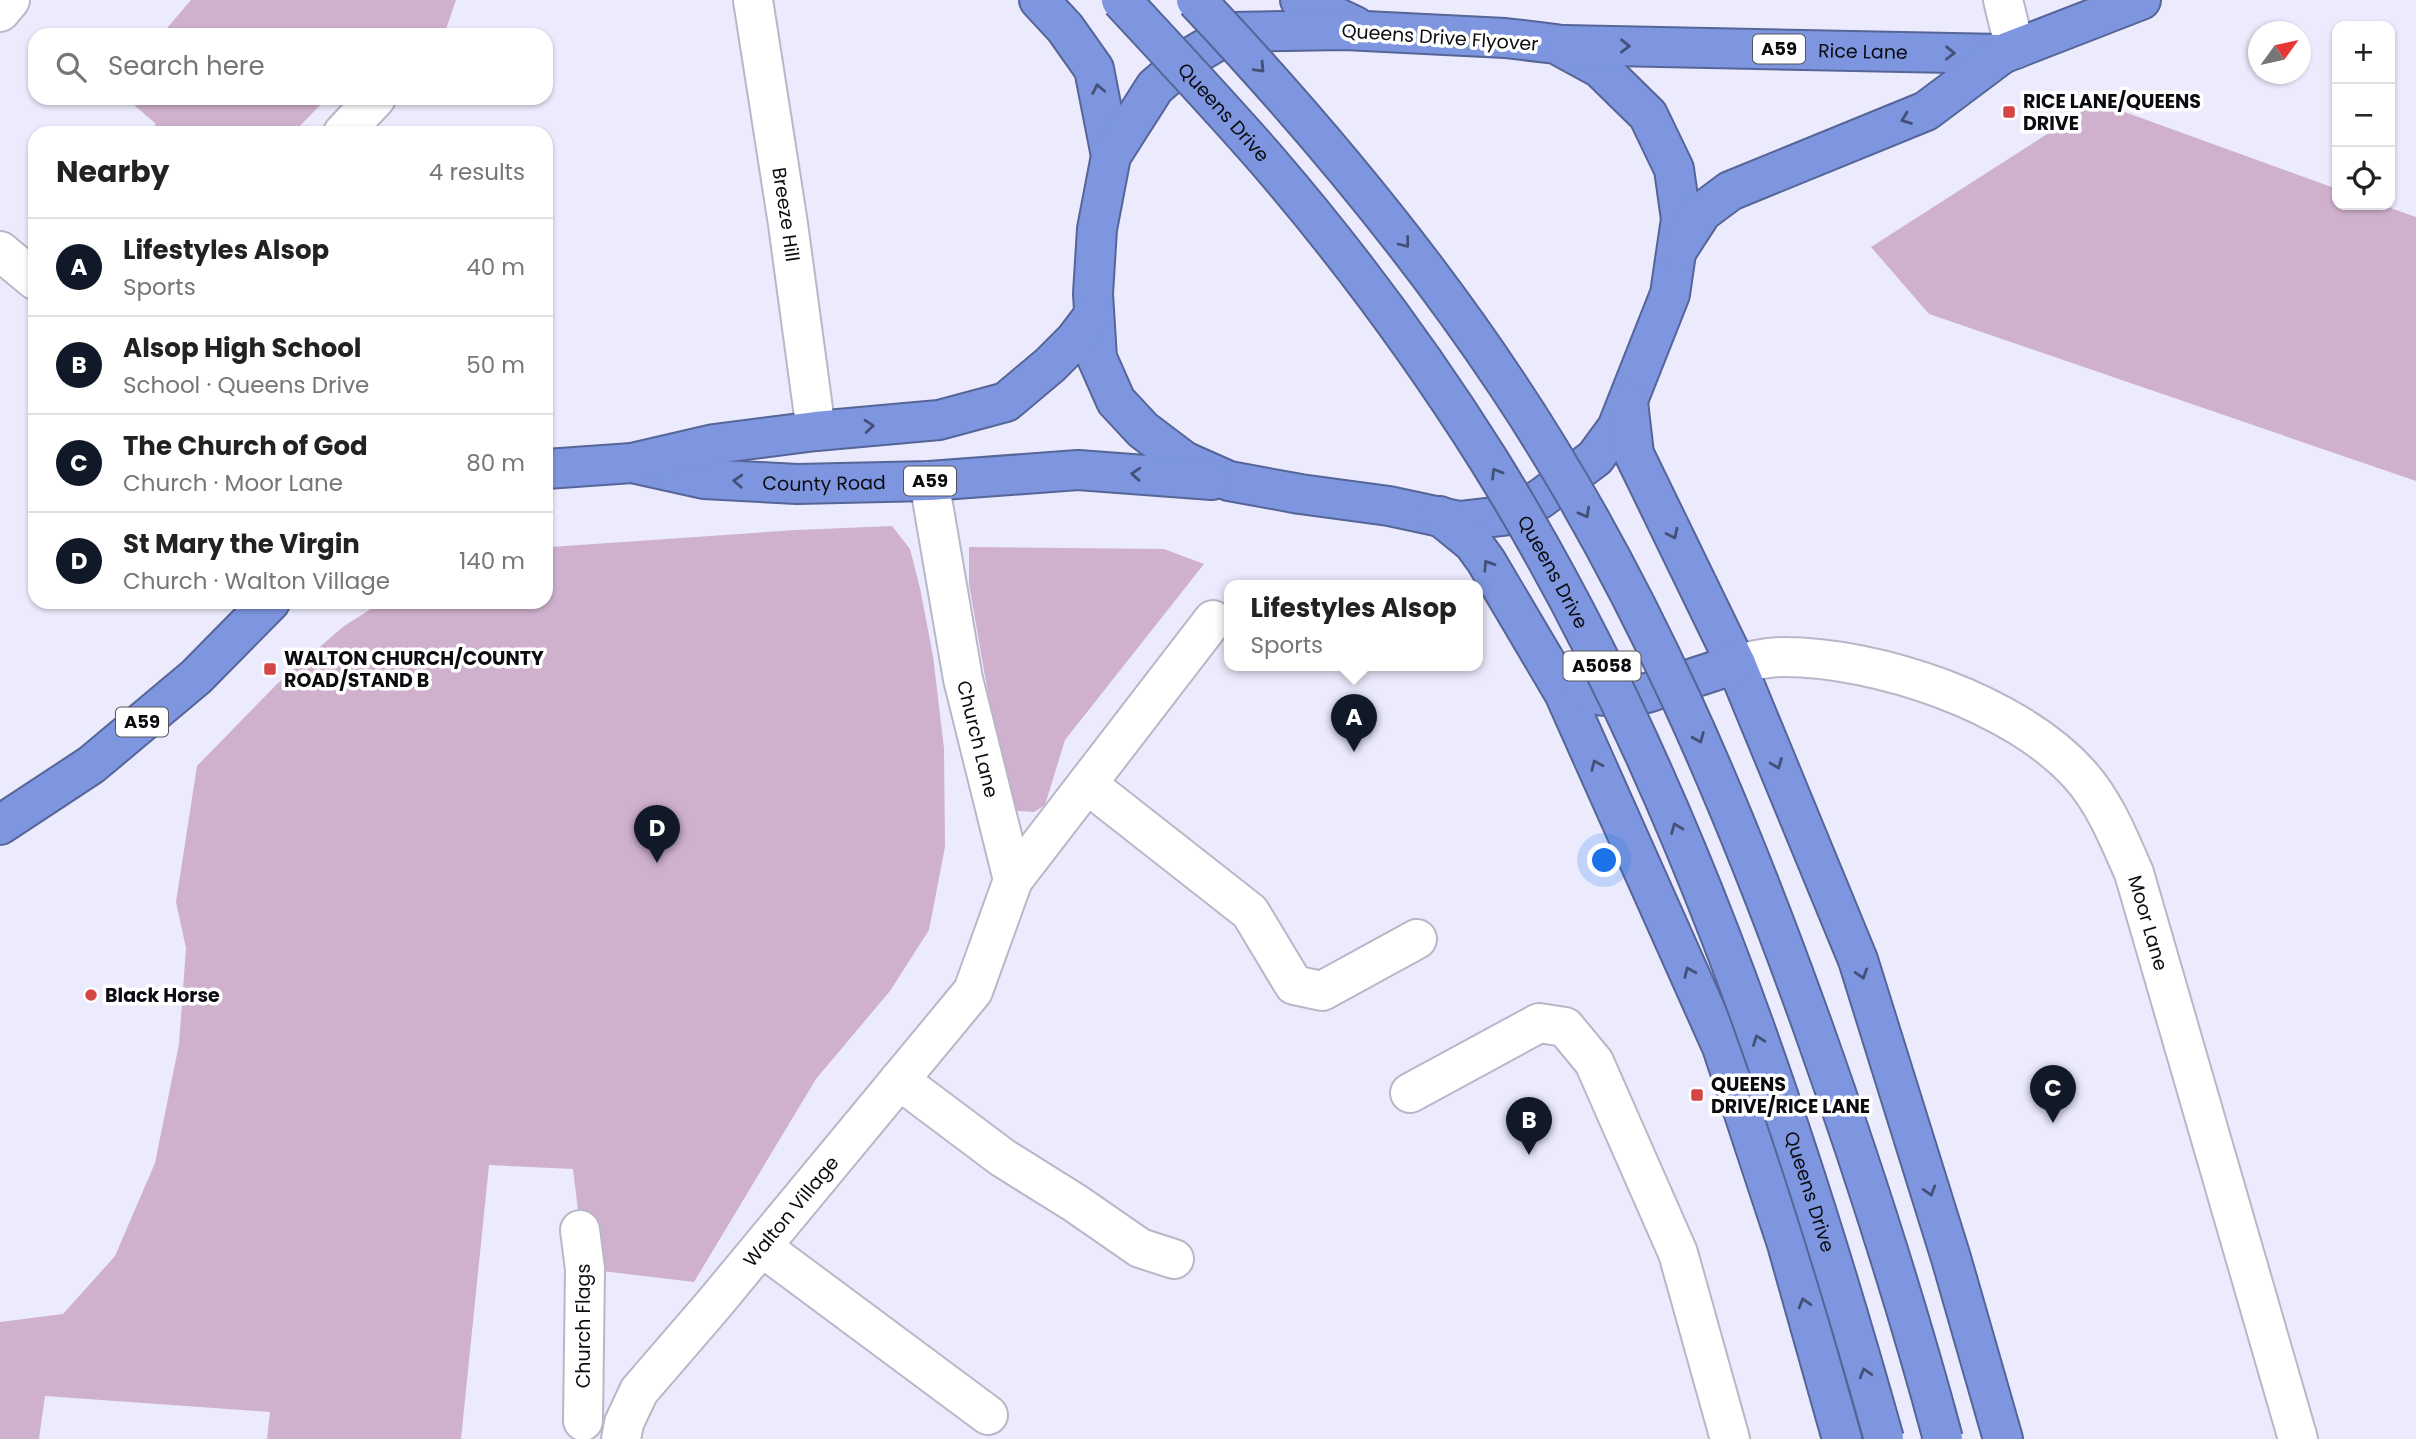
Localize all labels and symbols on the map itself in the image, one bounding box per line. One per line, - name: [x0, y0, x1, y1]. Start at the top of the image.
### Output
- street label: Queens Drive Flyover: [1341, 17, 1539, 58]
- north arrow: [2248, 21, 2311, 84]
- road number: A59: [1753, 34, 1805, 64]
- street label: Rice Lane: [1818, 37, 1908, 66]
- one-way arrow: [1620, 38, 1630, 54]
- one-way arrow: [1945, 45, 1956, 61]
- street label: Queens Drive: [1171, 57, 1276, 168]
- one-way arrow: [1251, 59, 1264, 72]
- one-way arrow: [1091, 83, 1106, 95]
- place label: RICE LANE/QUEENS DRIVE: [2023, 88, 2201, 137]
- marker: RICE LANE/QUEENS DRIVE: [2001, 104, 2017, 120]
- one-way arrow: [1900, 111, 1912, 125]
- street label: Breeze Hill: [765, 165, 806, 263]
- one-way arrow: [1397, 234, 1409, 247]
- one-way arrow: [864, 419, 875, 434]
- road number: A59: [904, 466, 956, 495]
- one-way arrow: [1131, 467, 1142, 482]
- one-way arrow: [1491, 467, 1504, 480]
- street label: County Road: [762, 469, 886, 498]
- one-way arrow: [732, 474, 743, 489]
- one-way arrow: [1577, 506, 1591, 518]
- street label: Queens Drive: [1511, 510, 1595, 633]
- one-way arrow: [1665, 527, 1679, 539]
- one-way arrow: [1483, 560, 1496, 573]
- place label: WALTON CHURCH/COUNTY ROAD/STAND B: [284, 645, 544, 694]
- road number: A5058: [1564, 652, 1640, 680]
- marker: WALTON CHURCH/COUNTY ROAD/STAND B: [262, 661, 278, 677]
- street label: Church Lane: [950, 678, 1005, 801]
- pin: A: [1331, 694, 1377, 752]
- road number: A59: [116, 708, 168, 736]
- one-way arrow: [1690, 731, 1704, 743]
- one-way arrow: [1768, 757, 1782, 769]
- one-way arrow: [1590, 759, 1604, 772]
- pin: D: [634, 805, 680, 863]
- one-way arrow: [1670, 823, 1684, 835]
- your location: [1587, 843, 1621, 877]
- street label: Moor Lane: [2121, 872, 2175, 974]
- one-way arrow: [1683, 967, 1697, 979]
- one-way arrow: [1854, 968, 1868, 980]
- place label: Black Horse: [105, 982, 220, 1009]
- marker: Black Horse: [83, 987, 99, 1003]
- one-way arrow: [1752, 1035, 1766, 1047]
- pin: C: [2030, 1065, 2076, 1123]
- place label: QUEENS DRIVE/RICE LANE: [1711, 1071, 1870, 1120]
- marker: QUEENS DRIVE/RICE LANE: [1689, 1087, 1705, 1103]
- pin: B: [1506, 1097, 1552, 1155]
- street label: Queens Drive: [1777, 1128, 1841, 1256]
- street label: Walton Village: [737, 1150, 845, 1273]
- one-way arrow: [1922, 1185, 1937, 1197]
- street label: Church Flags: [570, 1264, 597, 1388]
- one-way arrow: [1797, 1297, 1812, 1309]
- one-way arrow: [1859, 1368, 1874, 1380]

